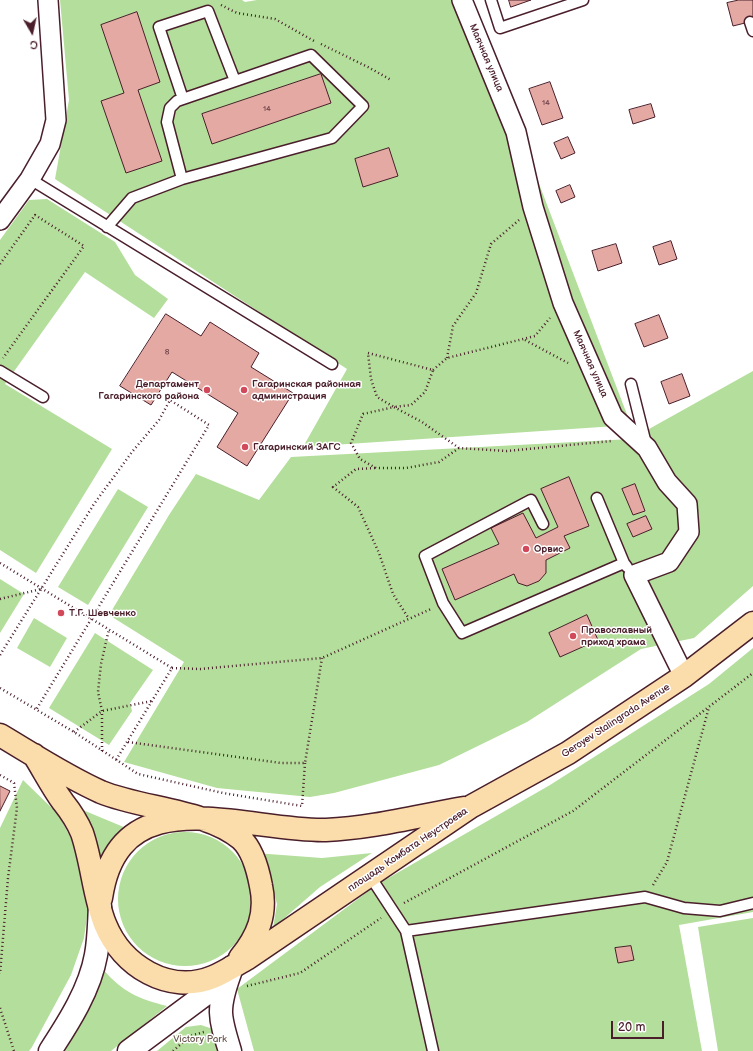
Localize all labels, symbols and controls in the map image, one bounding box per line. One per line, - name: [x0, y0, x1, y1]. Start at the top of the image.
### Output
- north arrow: [12, 12, 52, 52]
- street label: Маячная улица: [466, 22, 506, 94]
- text: С: [29, 37, 39, 51]
- house number: 14: [542, 98, 550, 108]
- house number: 14: [263, 104, 271, 114]
- street label: Маячная улица: [570, 328, 610, 400]
- house number: 8: [165, 347, 169, 357]
- place label: Департамент Гагаринского района: [98, 378, 199, 402]
- place label: Гагаринская районная администрация: [252, 378, 361, 402]
- marker: Департамент Гагаринского района: [202, 385, 212, 395]
- marker: Гагаринская районная администрация: [239, 385, 249, 395]
- place label: Гагаринский ЗАГС: [253, 441, 341, 453]
- marker: Гагаринский ЗАГС: [240, 442, 250, 452]
- place label: Орвис: [534, 543, 563, 555]
- marker: Орвис: [521, 544, 531, 554]
- place label: Т.Г. Шевченко: [69, 607, 136, 619]
- marker: Т.Г. Шевченко: [56, 608, 66, 618]
- place label: Православный приход храма: [581, 624, 652, 648]
- marker: Православный приход храма: [568, 631, 578, 641]
- street label: Geroyev Stalingrada Avenue: [560, 681, 672, 761]
- street label: площадь Комбата Неустроева: [346, 805, 470, 895]
- scale bar: [613, 1013, 666, 1039]
- text: 20 m: [618, 1020, 645, 1035]
- park label: Victory Park: [173, 1033, 227, 1045]

